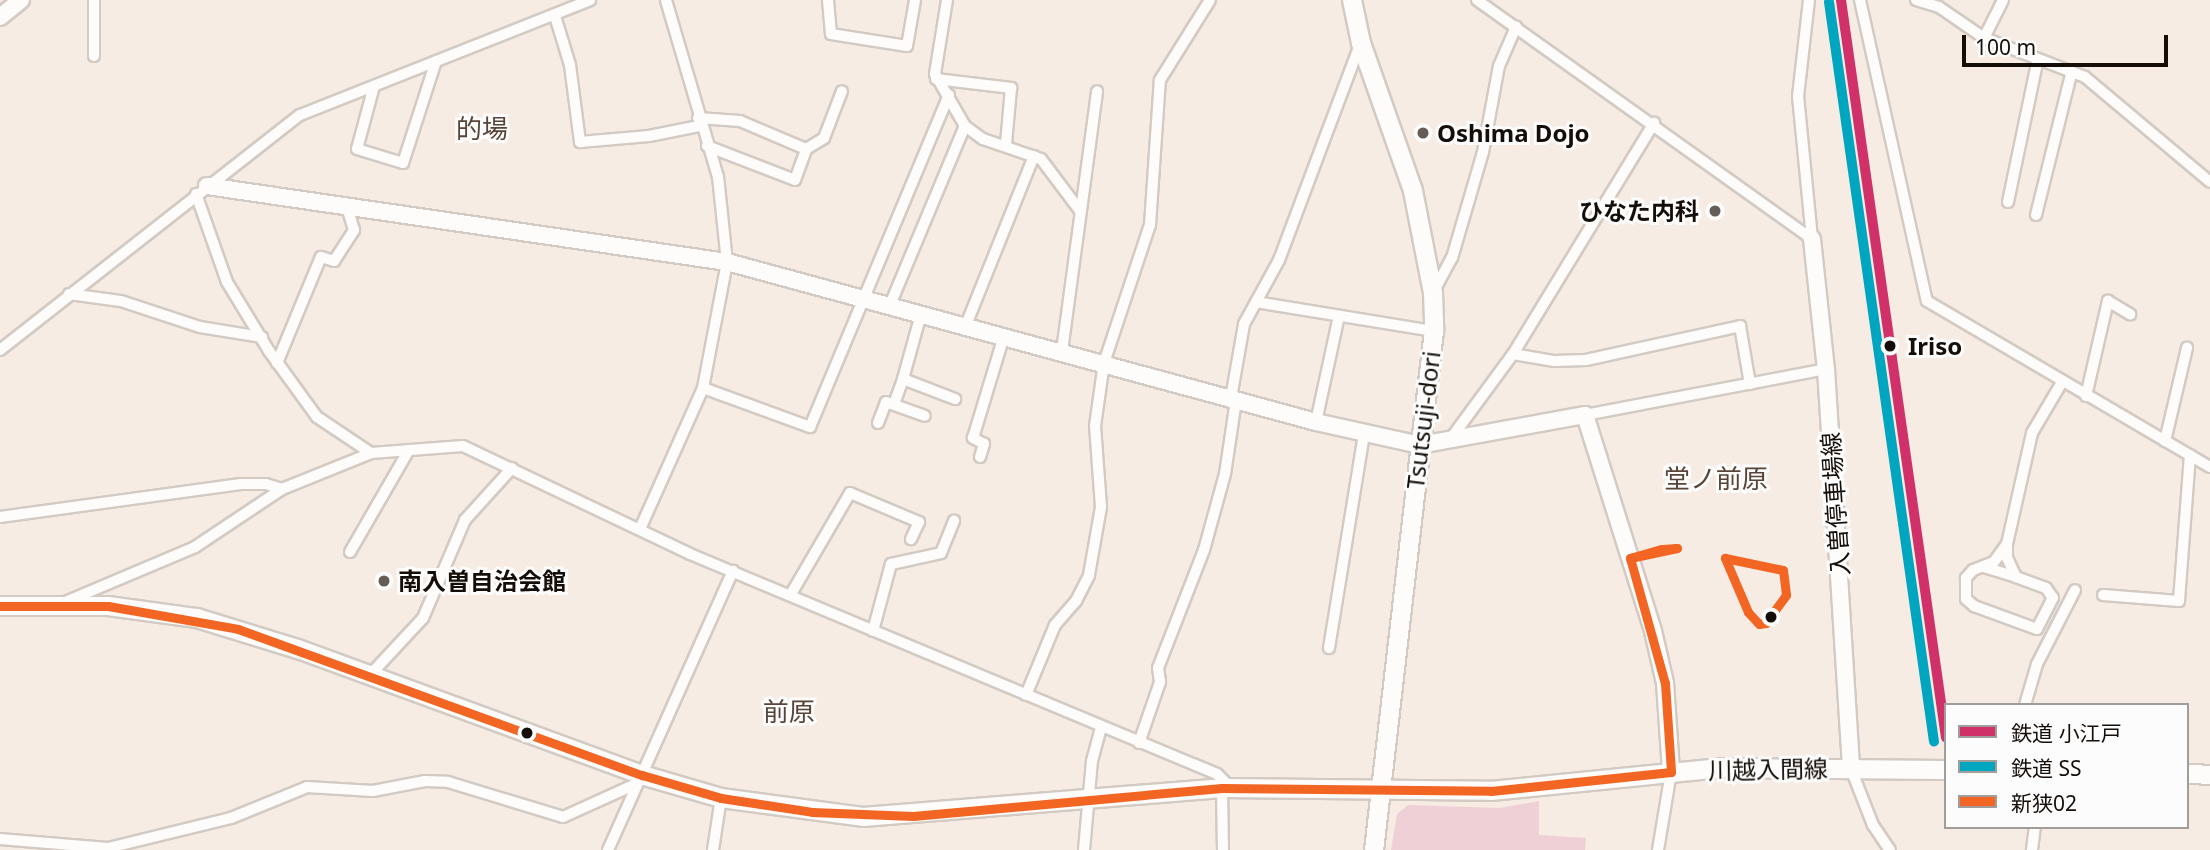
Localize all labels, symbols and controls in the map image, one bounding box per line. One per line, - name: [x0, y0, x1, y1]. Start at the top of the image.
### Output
- scale bar: [1965, 21, 2172, 65]
- text: 100 m: [1975, 33, 2036, 61]
- district label: 的場: [456, 113, 508, 145]
- place label: Oshima Dojo: [1437, 119, 1590, 147]
- marker: Oshima Dojo: [1415, 125, 1431, 141]
- place label: ひなた内科: [1579, 197, 1699, 225]
- marker: ひなた内科: [1705, 201, 1725, 221]
- place label: Iriso: [1908, 332, 1962, 360]
- marker: Iriso: [1879, 335, 1901, 357]
- street label: Tsutsuji-dori: [1400, 349, 1446, 491]
- street label: 入曽停車場線: [1816, 431, 1854, 577]
- district label: 堂ノ前原: [1664, 463, 1768, 495]
- place label: 南入曽自治会館: [398, 567, 566, 595]
- marker: 南入曽自治会館: [376, 573, 392, 589]
- unlabelled marker: [1764, 610, 1778, 624]
- district label: 前原: [763, 696, 815, 728]
- legend: [1944, 703, 2189, 829]
- text: 鉄道 小江戸: [2011, 719, 2121, 747]
- unlabelled marker: [520, 726, 534, 740]
- street label: 川越入間線: [1708, 754, 1828, 784]
- text: 鉄道 SS: [2011, 754, 2082, 782]
- text: 新狭02: [2011, 789, 2077, 817]

